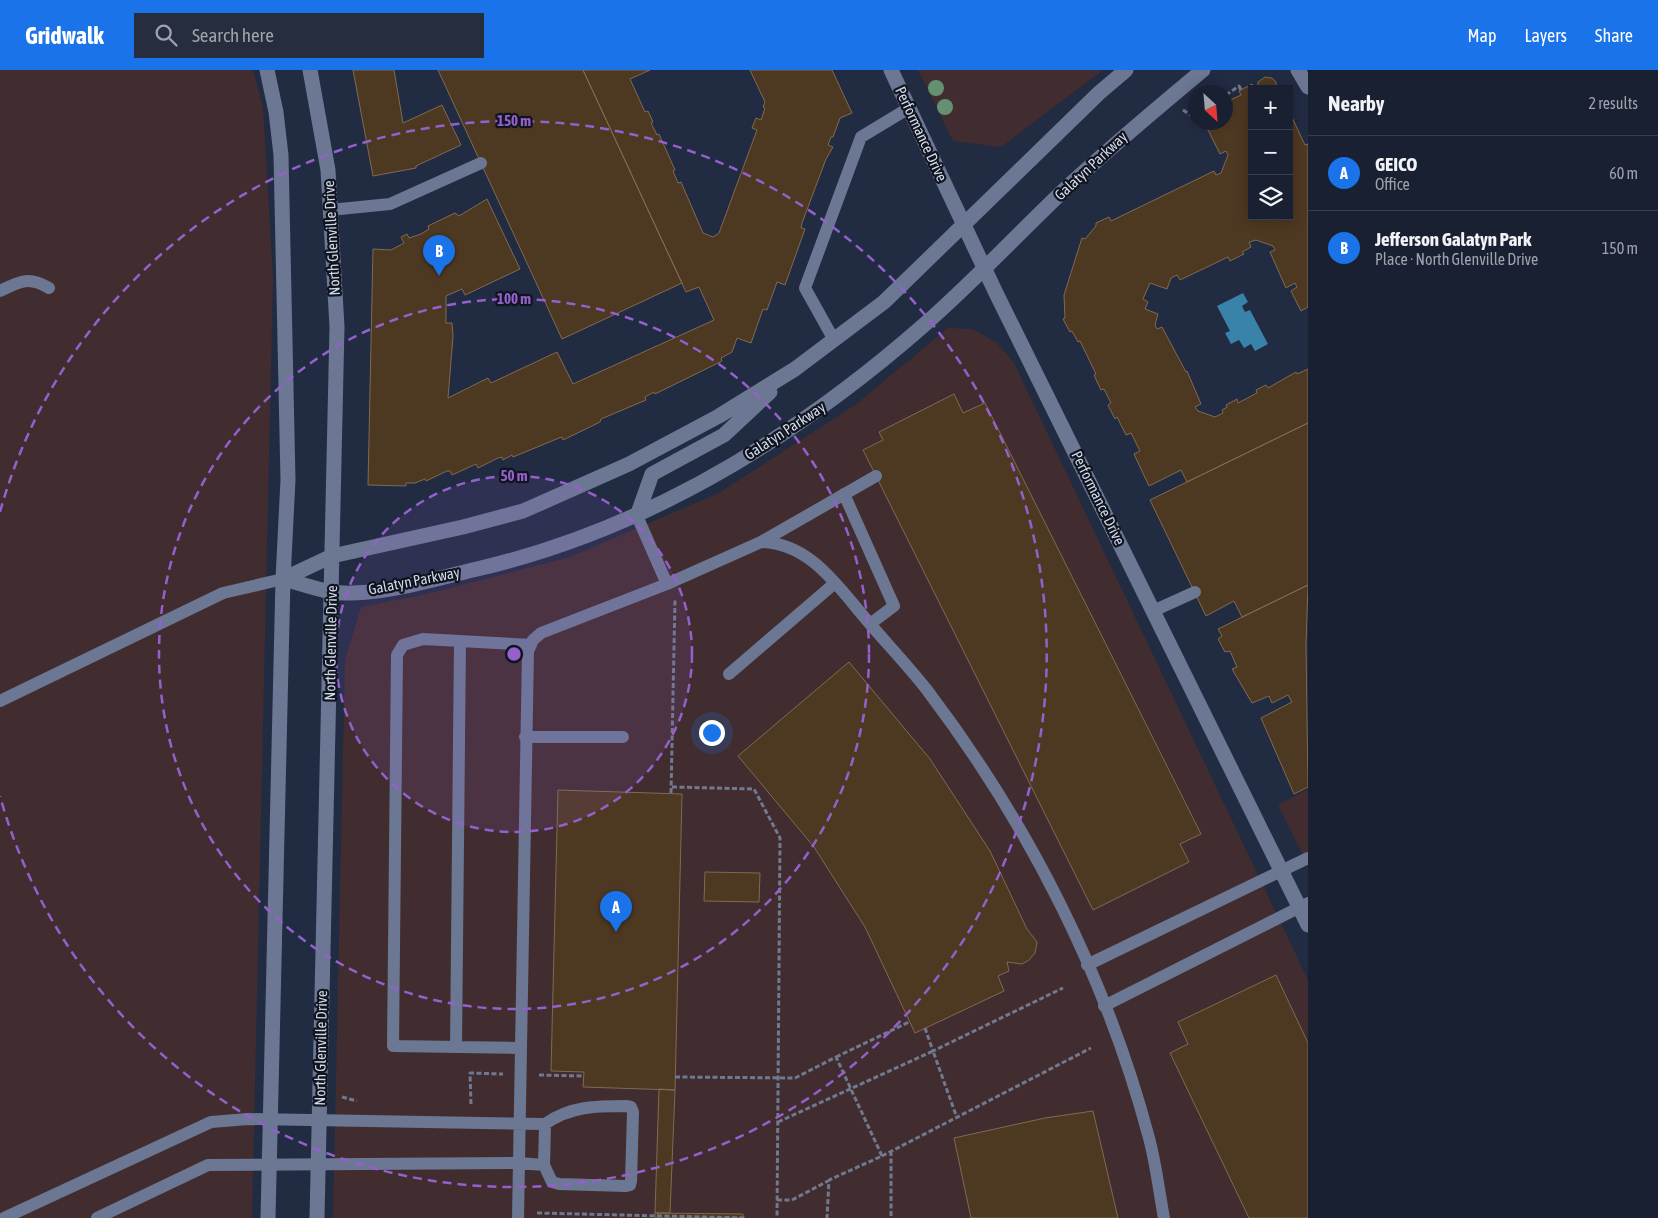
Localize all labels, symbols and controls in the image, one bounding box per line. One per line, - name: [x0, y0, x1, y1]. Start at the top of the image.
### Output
- search box: [134, 13, 484, 58]
- icon: search: [152, 21, 180, 49]
- text: Gridwalk: [25, 22, 104, 49]
- text: Search here: [192, 24, 274, 46]
- text: Map: [1467, 25, 1496, 46]
- text: Layers: [1524, 25, 1567, 46]
- text: Share: [1595, 25, 1633, 46]
- street label: Performance Drive: [892, 84, 951, 184]
- north arrow: [1188, 85, 1233, 130]
- map controls: [1248, 85, 1293, 220]
- button: +: [1248, 85, 1293, 130]
- text: Nearby: [1328, 91, 1384, 115]
- text: 2 results: [1588, 94, 1638, 112]
- text: 150 m: [497, 112, 531, 129]
- street label: Galatyn Parkway: [1051, 128, 1130, 203]
- button: −: [1248, 130, 1293, 175]
- text: GEICO: [1375, 153, 1417, 175]
- text: A: [1340, 164, 1348, 182]
- text: 60 m: [1609, 164, 1638, 182]
- button: layers: [1248, 175, 1293, 220]
- text: Office: [1375, 175, 1410, 193]
- street label: North Glenville Drive: [320, 180, 343, 296]
- text: Jefferson Galatyn Park: [1375, 228, 1531, 250]
- pin: B: [423, 235, 455, 276]
- text: B: [1340, 239, 1348, 257]
- text: 150 m: [1602, 239, 1638, 257]
- text: Place · North Glenville Drive: [1375, 250, 1538, 268]
- text: 100 m: [497, 290, 531, 307]
- street label: Galatyn Parkway: [741, 398, 828, 463]
- street label: Performance Drive: [1068, 448, 1129, 548]
- text: 50 m: [501, 467, 528, 484]
- street label: Galatyn Parkway: [367, 563, 461, 598]
- street label: North Glenville Drive: [321, 585, 340, 701]
- centre of rings: [505, 645, 523, 663]
- your location: [699, 720, 725, 746]
- pin: A: [600, 891, 632, 932]
- street label: North Glenville Drive: [311, 990, 330, 1106]

